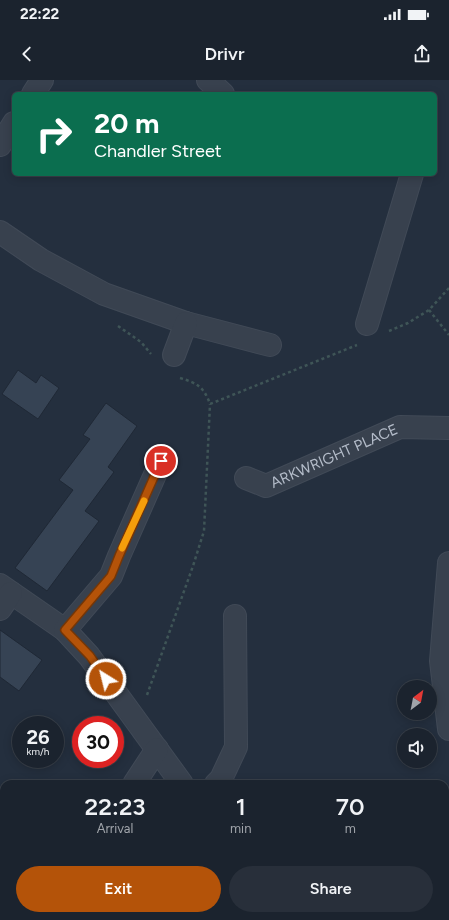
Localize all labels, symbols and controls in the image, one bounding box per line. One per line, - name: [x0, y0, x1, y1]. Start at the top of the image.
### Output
- text: 22:22: [20, 5, 59, 23]
- icon: back: [16, 43, 38, 65]
- text: Drivr: [205, 43, 244, 65]
- icon: share: [411, 43, 433, 65]
- text: 20 m: [94, 106, 159, 140]
- icon: right: [28, 108, 80, 160]
- text: Chandler Street: [94, 140, 222, 162]
- street label: ARKWRIGHT PLACE: [268, 420, 401, 492]
- pin: [144, 444, 178, 478]
- icon: arrive: [150, 450, 172, 472]
- position arrow: [85, 658, 127, 700]
- north arrow: [397, 680, 437, 720]
- map controls: [397, 680, 437, 768]
- speed limit sign: 30: [72, 716, 124, 768]
- text: 26: [26, 725, 50, 749]
- button: sound: [397, 728, 437, 768]
- text: km/h: [27, 745, 49, 758]
- text: 22:23: [84, 792, 146, 821]
- text: 1: [236, 792, 246, 821]
- text: 70: [336, 792, 365, 821]
- text: Arrival: [97, 821, 133, 836]
- text: min: [230, 821, 251, 836]
- text: m: [345, 821, 356, 836]
- button: Exit: [16, 866, 221, 912]
- button: Share: [229, 866, 433, 912]

